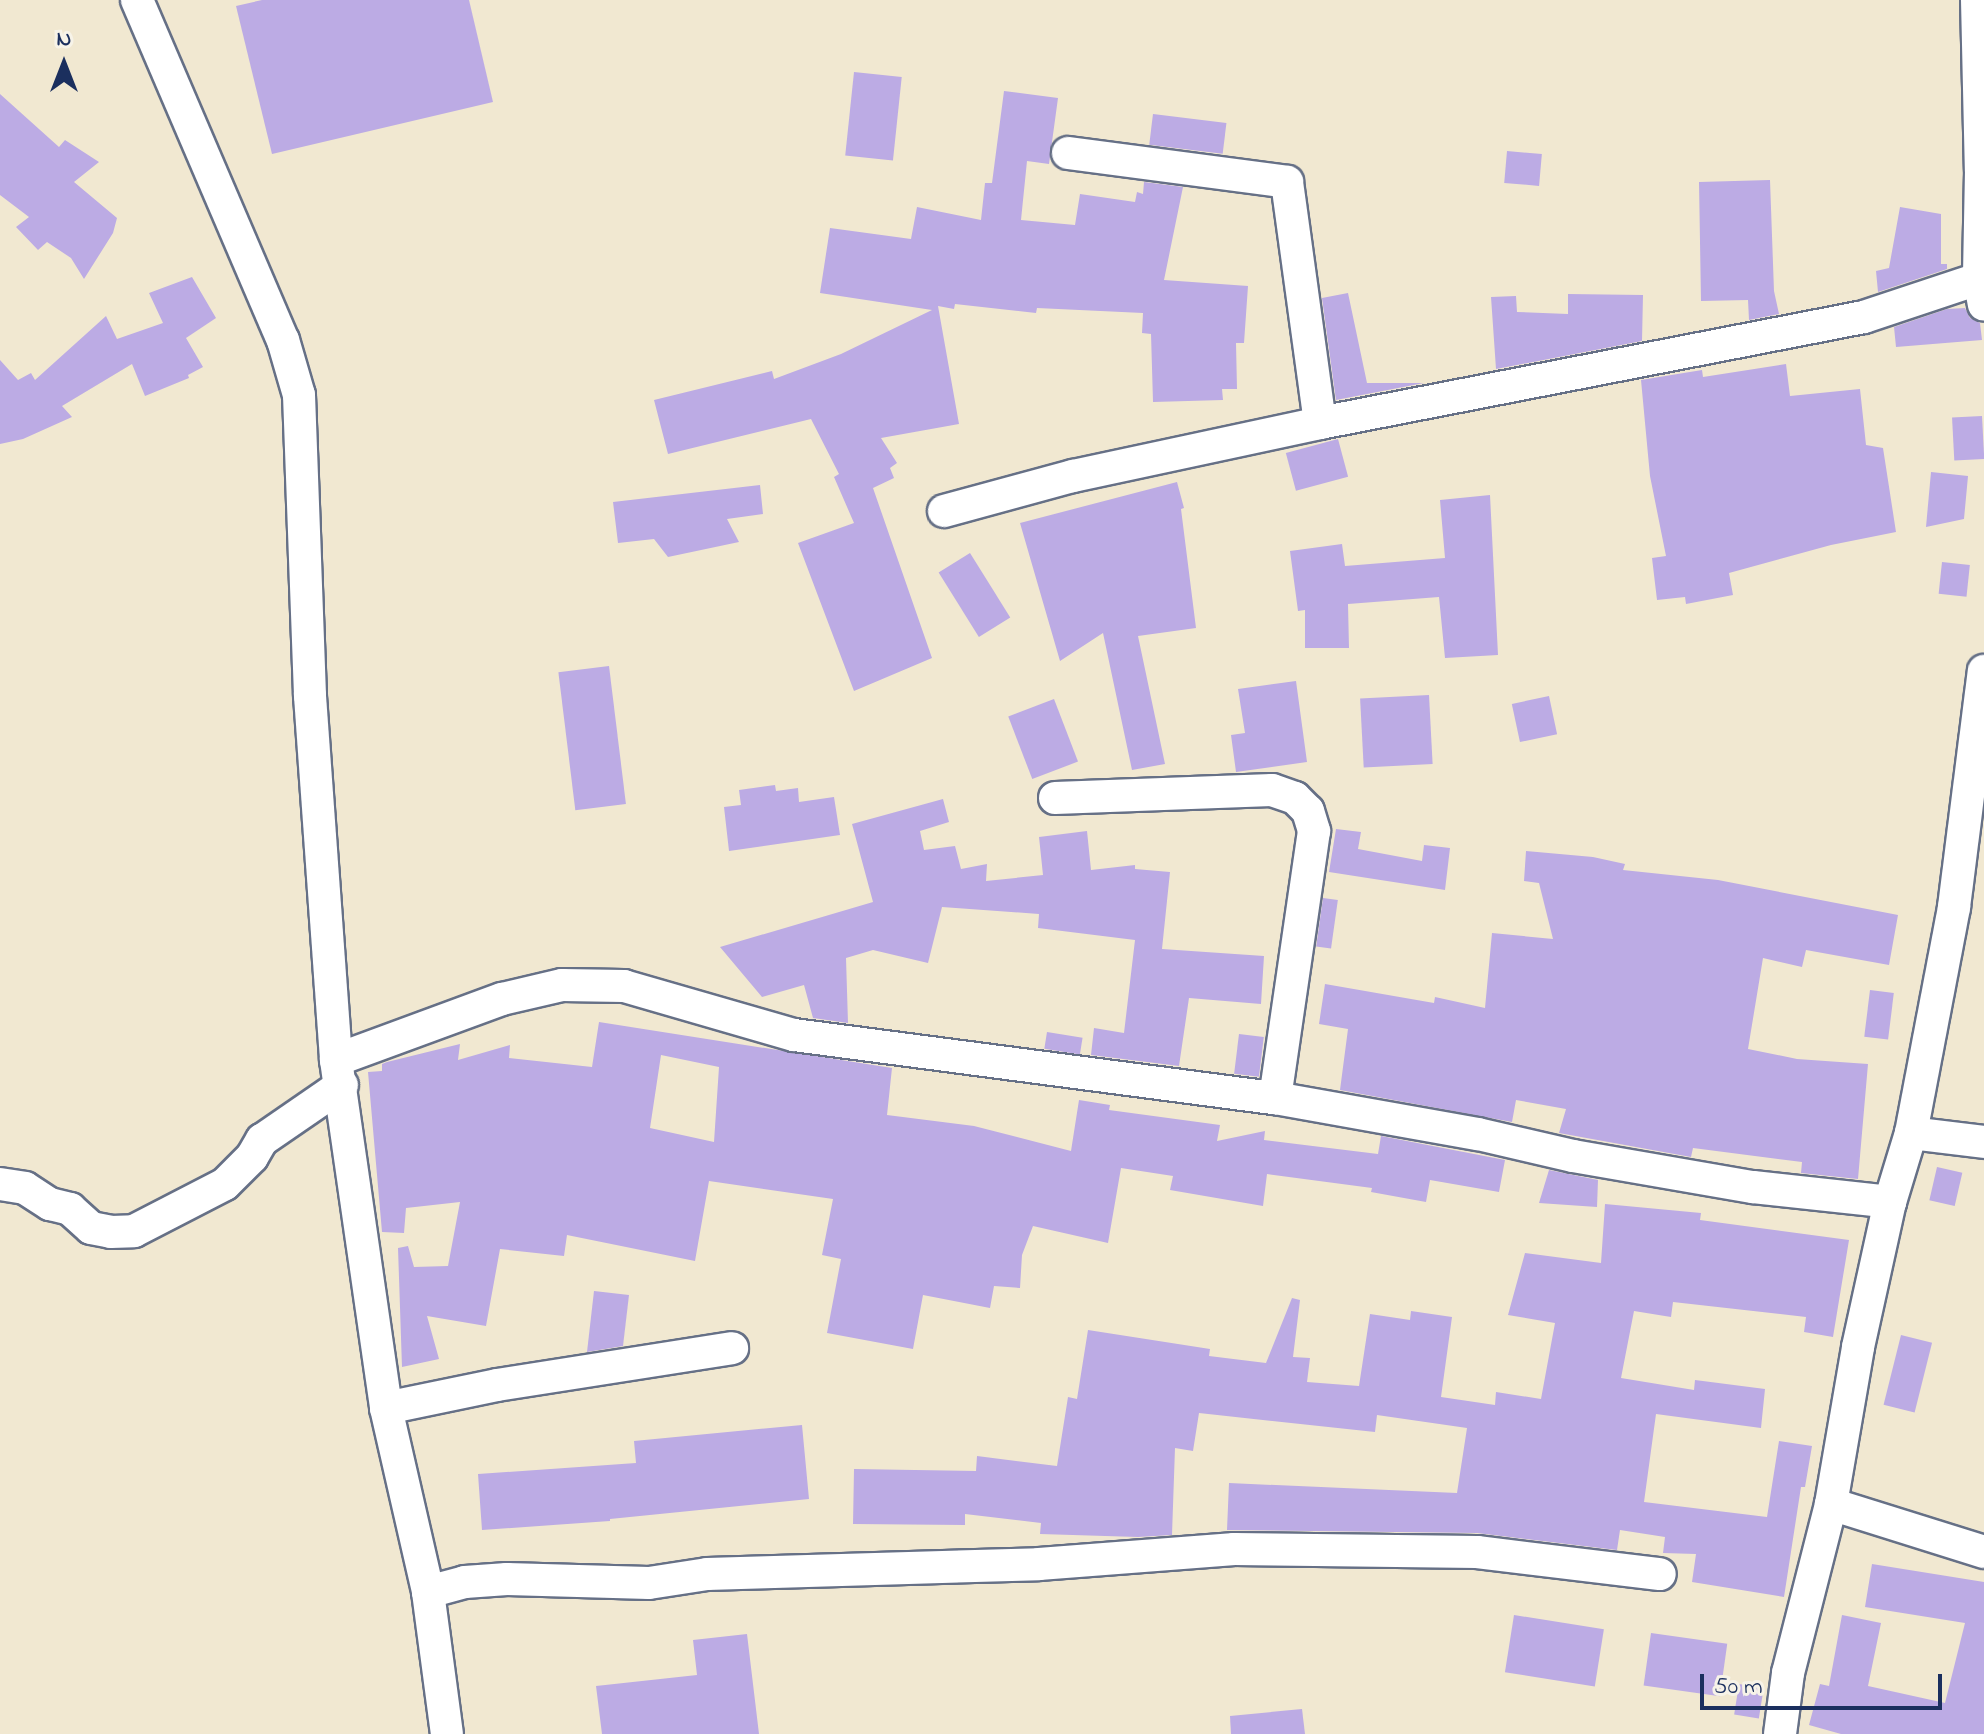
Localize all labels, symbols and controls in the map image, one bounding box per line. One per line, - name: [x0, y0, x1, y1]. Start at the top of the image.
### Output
- north arrow: [24, 24, 104, 104]
- text: N: [57, 24, 71, 56]
- scale bar: [1704, 1658, 1946, 1708]
- text: 50 m: [1714, 1670, 1763, 1705]

